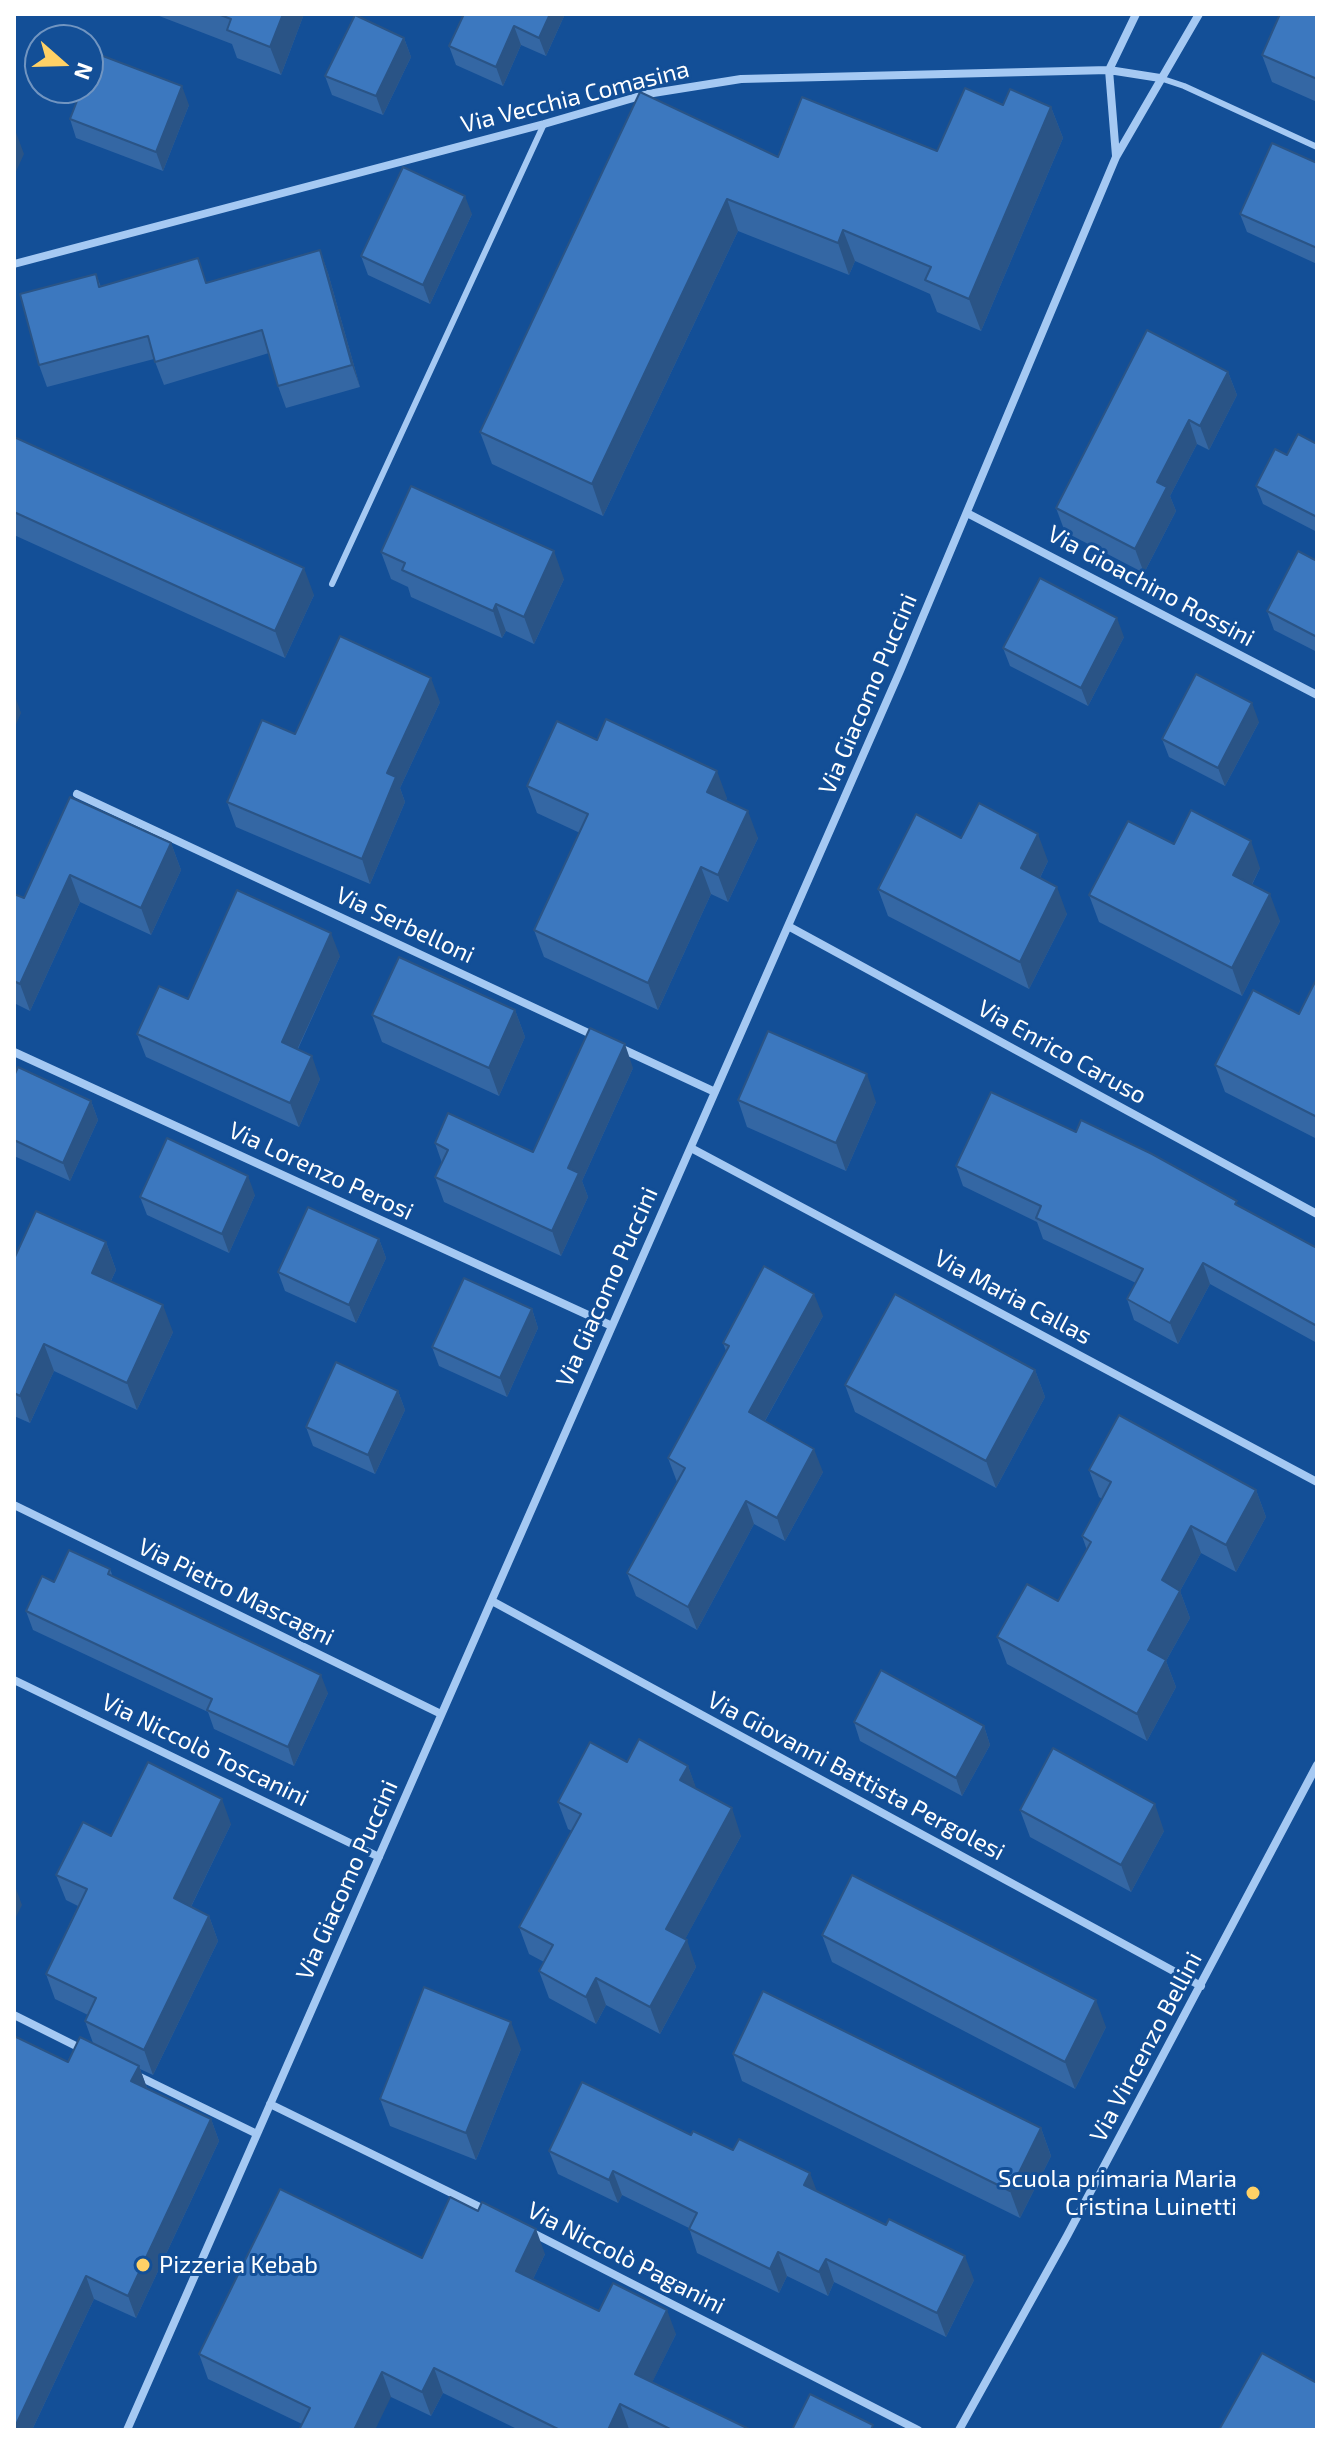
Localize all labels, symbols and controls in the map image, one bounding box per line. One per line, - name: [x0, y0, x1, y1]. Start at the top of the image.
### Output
- north arrow: [24, 24, 104, 104]
- street label: Via Vecchia Comasina: [458, 55, 692, 139]
- text: N: [70, 60, 100, 83]
- street label: Via Gioachino Rossini: [1043, 519, 1259, 653]
- street label: Via Giacomo Puccini: [813, 589, 923, 799]
- street label: Via Serbelloni: [331, 880, 479, 970]
- street label: Via Enrico Caruso: [973, 994, 1151, 1110]
- street label: Via Lorenzo Perosi: [224, 1116, 418, 1226]
- street label: Via Giacomo Puccini: [550, 1183, 664, 1391]
- street label: Via Maria Callas: [929, 1243, 1097, 1351]
- street label: Via Pietro Mascagni: [133, 1532, 339, 1652]
- street label: Via Giovanni Battista Pergolesi: [703, 1685, 1009, 1867]
- street label: Via Niccolò Toscanini: [97, 1687, 313, 1813]
- street label: Via Giacomo Puccini: [290, 1776, 404, 1984]
- street label: Via Vincenzo Bellini: [1084, 1947, 1208, 2147]
- place label: Scuola primaria Maria Cristina Luinetti: [998, 2165, 1237, 2221]
- marker: Scuola primaria Maria Cristina Luinetti: [1244, 2184, 1262, 2202]
- street label: Via Niccolò Paganini: [522, 2196, 730, 2320]
- place label: Pizzeria Kebab: [159, 2251, 318, 2279]
- marker: Pizzeria Kebab: [134, 2256, 152, 2274]

